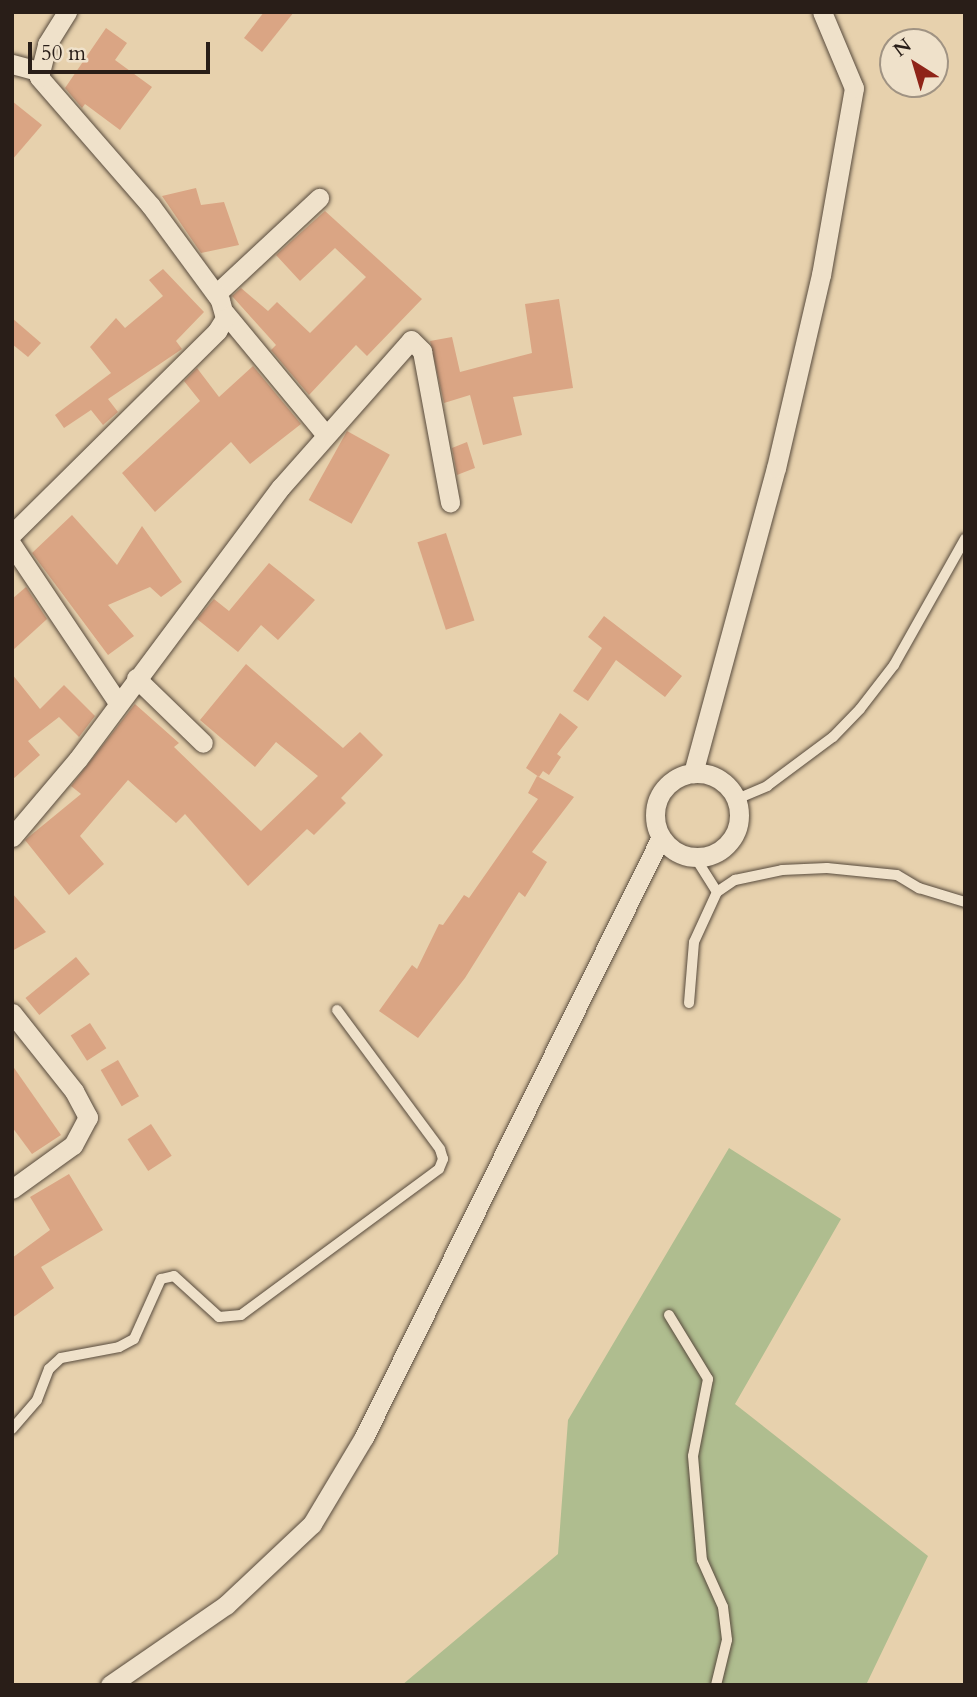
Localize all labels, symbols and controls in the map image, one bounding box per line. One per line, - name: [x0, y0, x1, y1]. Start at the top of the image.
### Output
- scale bar: [32, 28, 214, 72]
- north arrow: [879, 28, 949, 98]
- text: N: [888, 32, 917, 63]
- text: 50 m: [41, 39, 86, 68]

